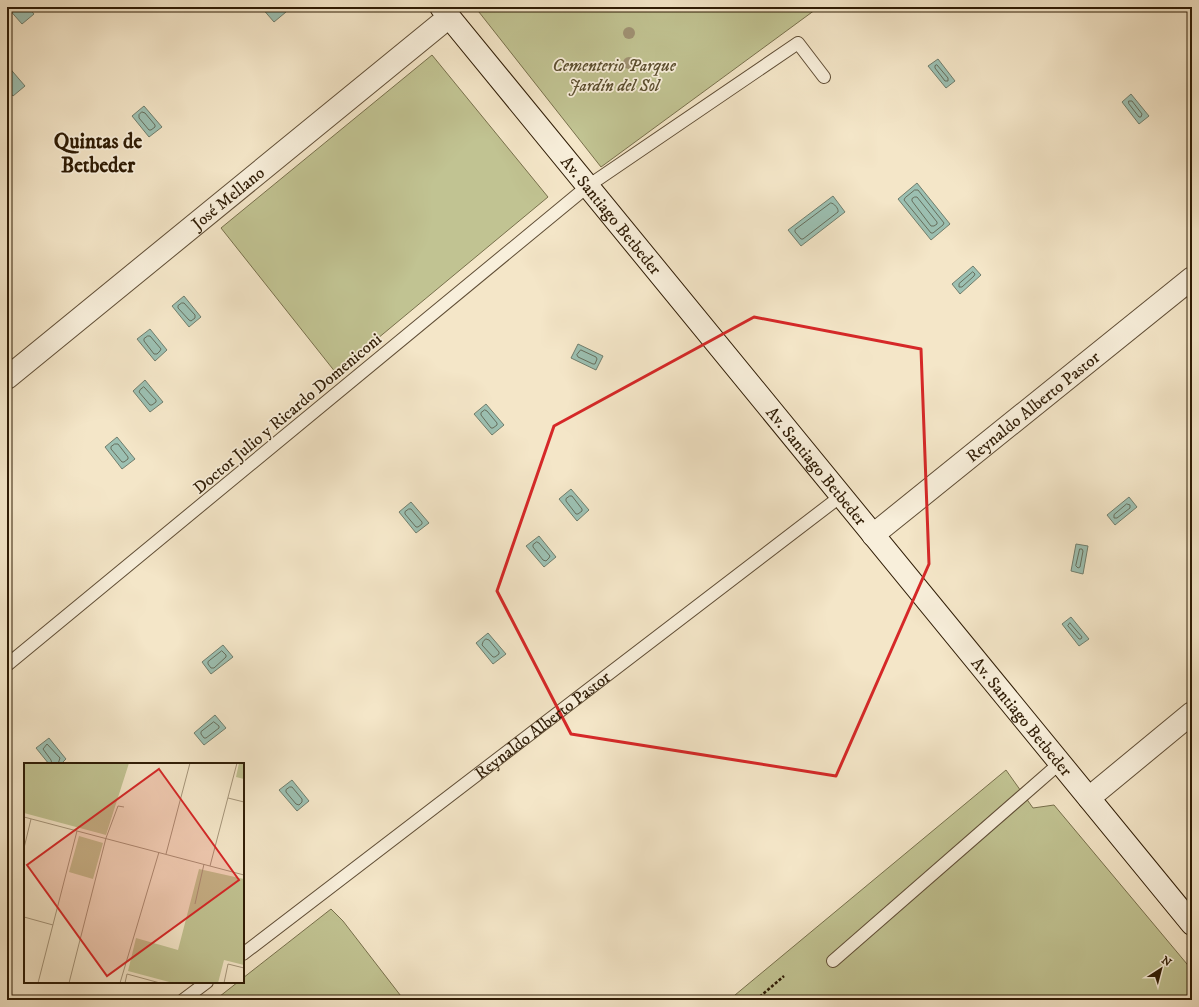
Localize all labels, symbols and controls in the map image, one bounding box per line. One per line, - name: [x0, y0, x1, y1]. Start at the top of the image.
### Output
- park label: Cementerio Parque Jardín del Sol: [552, 55, 677, 97]
- district label: Quintas de Betbeder: [54, 129, 142, 179]
- street label: Av. Santiago Betbeder: [555, 152, 666, 280]
- street label: José Mellano: [186, 162, 269, 236]
- street label: Doctor Julio y Ricardo Domeniconi: [189, 328, 386, 499]
- street label: Reynaldo Alberto Pastor: [962, 346, 1105, 468]
- street label: Av. Santiago Betbeder: [761, 402, 872, 531]
- street label: Av. Santiago Betbeder: [966, 653, 1077, 782]
- street label: Reynaldo Alberto Pastor: [471, 666, 616, 785]
- inset map: [24, 763, 244, 983]
- north arrow: [1141, 949, 1181, 989]
- text: N: [1159, 953, 1174, 970]

